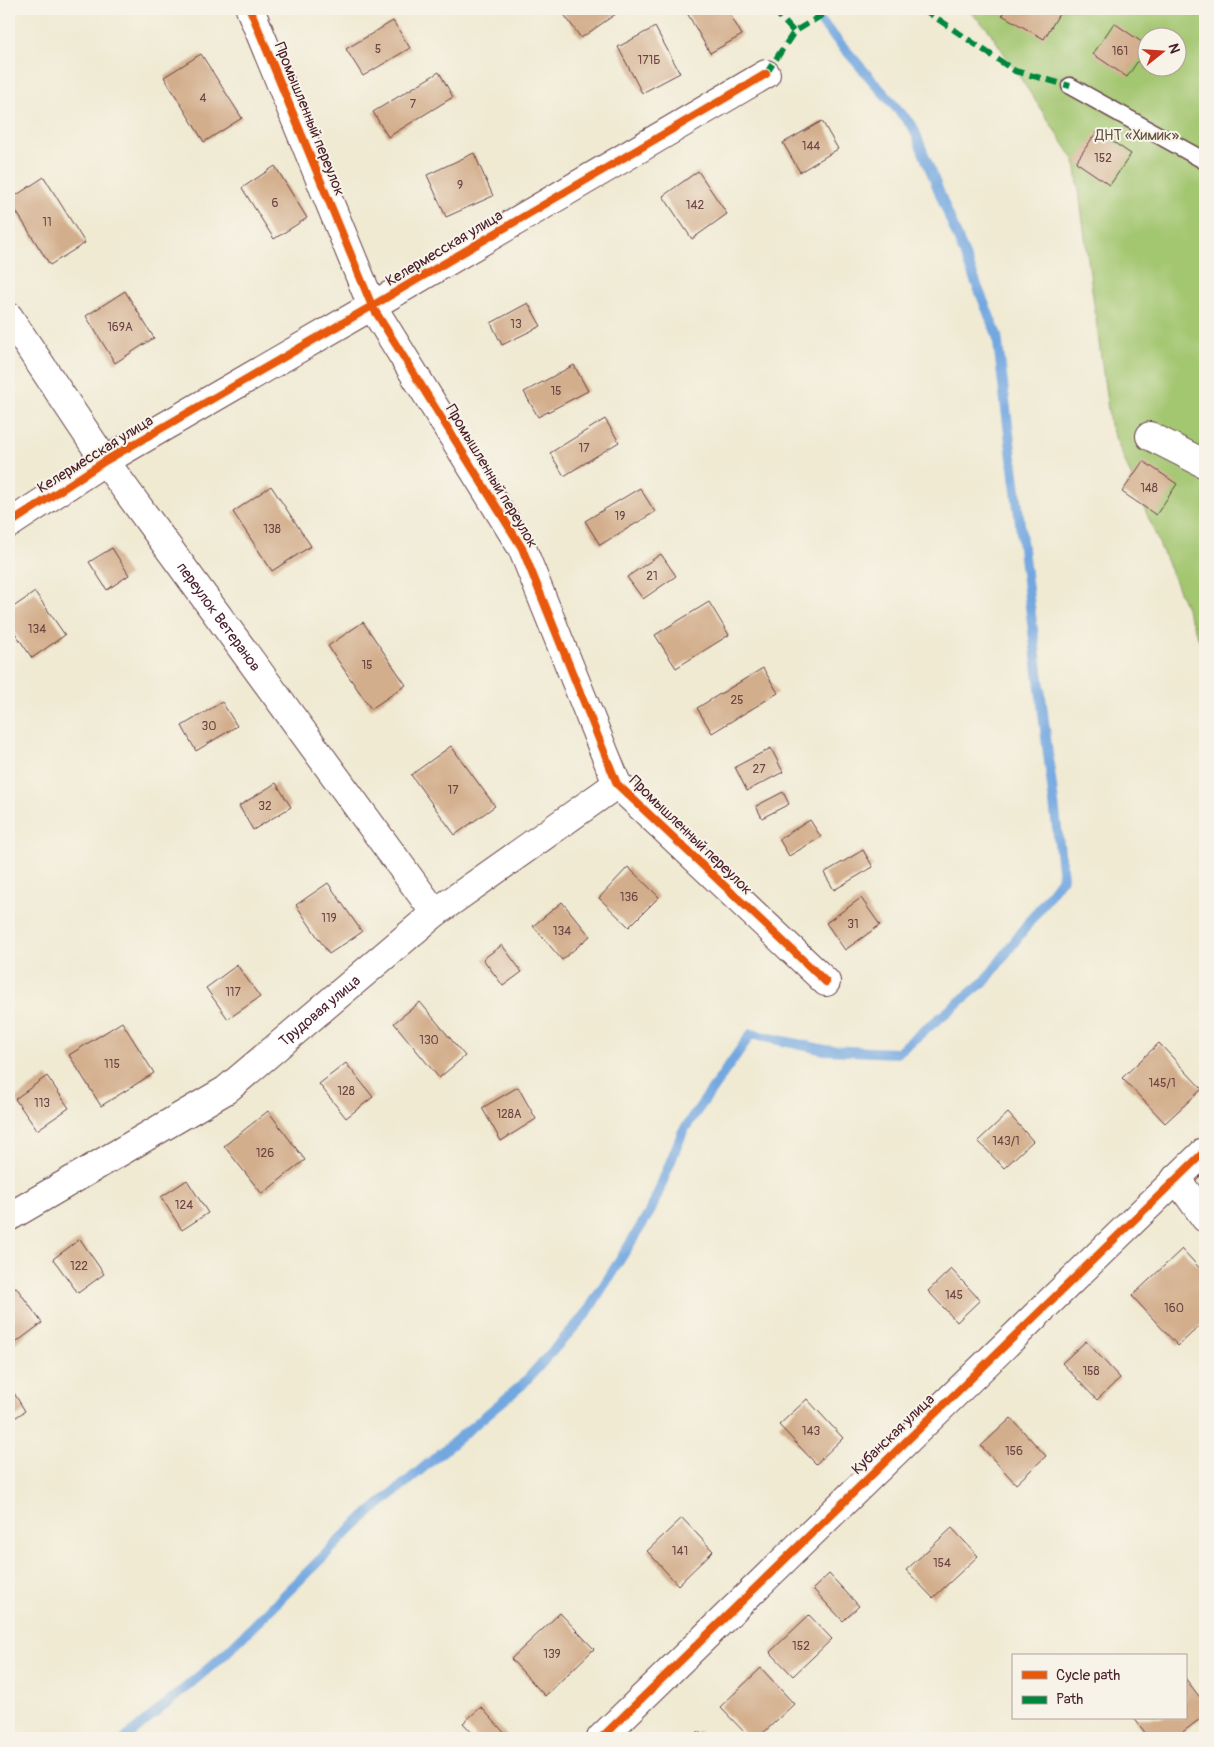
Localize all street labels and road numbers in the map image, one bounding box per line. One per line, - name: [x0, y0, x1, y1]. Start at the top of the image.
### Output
- street label: Промышленный переулок: [270, 39, 349, 199]
- street label: Келермесская улица: [382, 206, 506, 291]
- street label: Промышленный переулок: [441, 401, 542, 552]
- street label: Келермесская улица: [34, 411, 157, 498]
- street label: переулок Ветеранов: [172, 559, 265, 676]
- street label: Промышленный переулок: [625, 771, 757, 899]
- street label: Трудовая улица: [275, 971, 365, 1051]
- street label: Кубанская улица: [848, 1390, 939, 1479]

